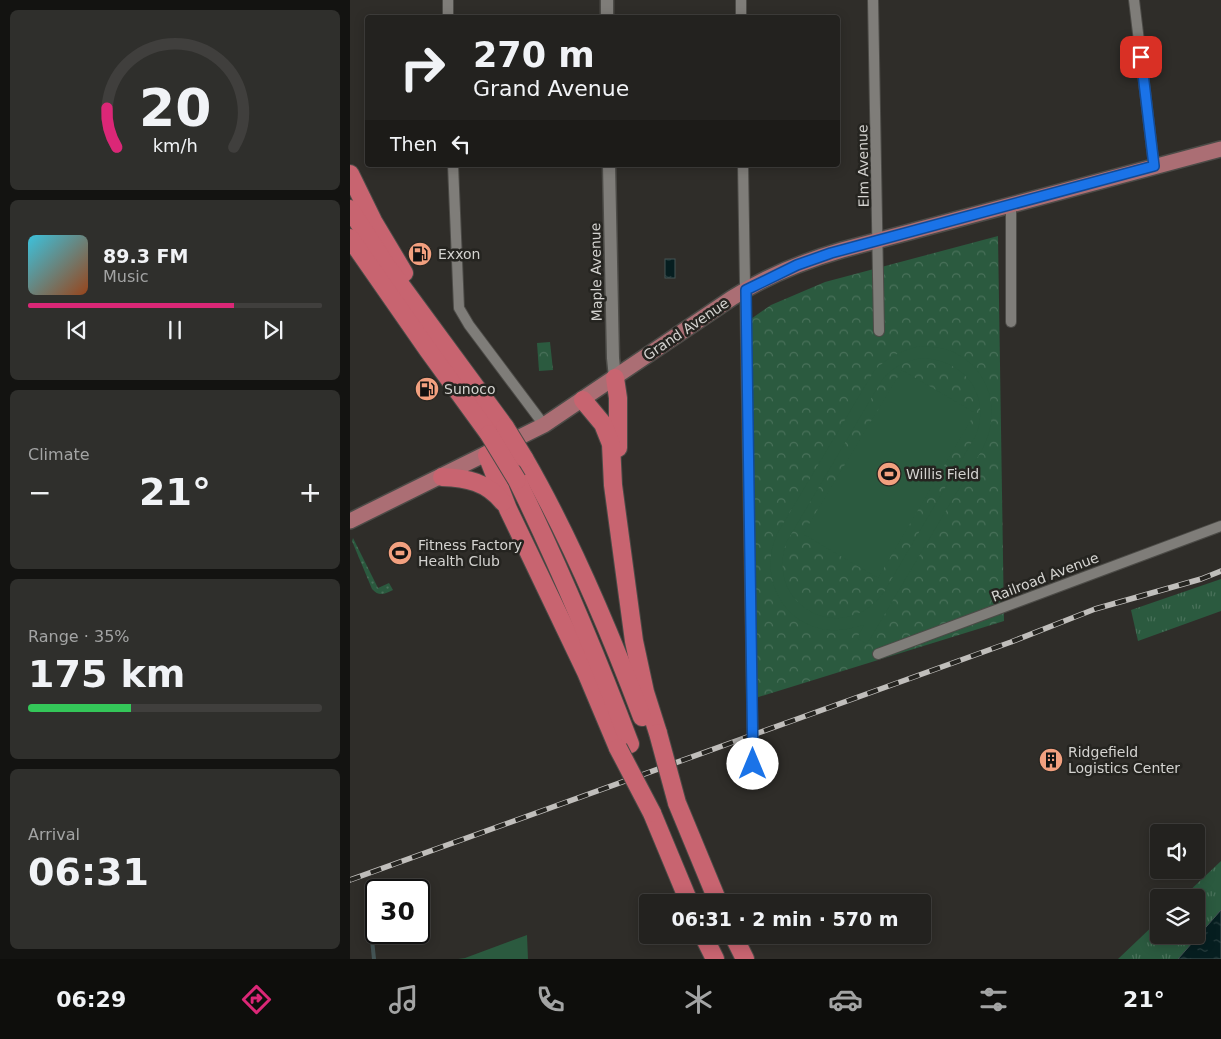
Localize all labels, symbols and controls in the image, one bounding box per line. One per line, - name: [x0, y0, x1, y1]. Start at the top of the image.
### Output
- icon: right: [390, 35, 455, 100]
- text: 270 m: [473, 35, 595, 75]
- pin: [1120, 36, 1162, 78]
- icon: arrive: [1127, 43, 1155, 71]
- text: Grand Avenue: [473, 76, 629, 101]
- text: 20: [139, 78, 211, 138]
- street label: Elm Avenue: [854, 124, 872, 208]
- icon: left: [447, 130, 475, 158]
- text: Then: [390, 133, 437, 155]
- text: km/h: [152, 135, 198, 156]
- street label: Maple Avenue: [587, 223, 605, 321]
- fuel station icon: Exxon: [407, 241, 433, 267]
- text: 89.3 FM: [103, 245, 188, 267]
- place label: Exxon: [438, 246, 480, 262]
- text: Music: [103, 267, 149, 286]
- street label: Grand Avenue: [640, 295, 732, 363]
- icon: previous: [63, 316, 91, 344]
- icon: pause: [161, 316, 189, 344]
- icon: next: [259, 316, 287, 344]
- fuel station icon: Sunoco: [414, 376, 440, 402]
- place label: Sunoco: [444, 381, 495, 397]
- text: Climate: [28, 445, 90, 464]
- sports icon: Willis Field: [876, 461, 902, 487]
- place label: Willis Field: [906, 466, 979, 482]
- text: 21°: [139, 470, 211, 514]
- text: −: [28, 476, 51, 509]
- text: +: [299, 476, 322, 509]
- place label: Fitness Factory Health Club: [418, 537, 522, 569]
- sports icon: Fitness Factory Health Club: [387, 540, 413, 566]
- street label: Railroad Avenue: [989, 549, 1101, 605]
- text: Range · 35%: [28, 627, 130, 646]
- text: 175 km: [28, 652, 185, 696]
- position arrow: [726, 737, 778, 789]
- place label: Ridgefield Logistics Center: [1068, 744, 1180, 776]
- building icon: Ridgefield Logistics Center: [1038, 747, 1064, 773]
- map controls: [1150, 824, 1205, 944]
- button: sound: [1150, 824, 1205, 879]
- text: Arrival: [28, 825, 80, 844]
- text: 06:31: [28, 850, 149, 894]
- speed limit sign: 30: [365, 879, 430, 944]
- button: layers: [1150, 889, 1205, 944]
- text: 06:31 · 2 min · 570 m: [671, 908, 899, 930]
- icon: directions: [239, 982, 274, 1017]
- icon: music: [386, 982, 421, 1017]
- icon: phone: [533, 982, 568, 1017]
- icon: climate: [681, 982, 716, 1017]
- icon: car: [828, 982, 863, 1017]
- icon: filters: [976, 982, 1011, 1017]
- text: 06:29: [56, 987, 126, 1012]
- text: 21°: [1123, 987, 1165, 1012]

